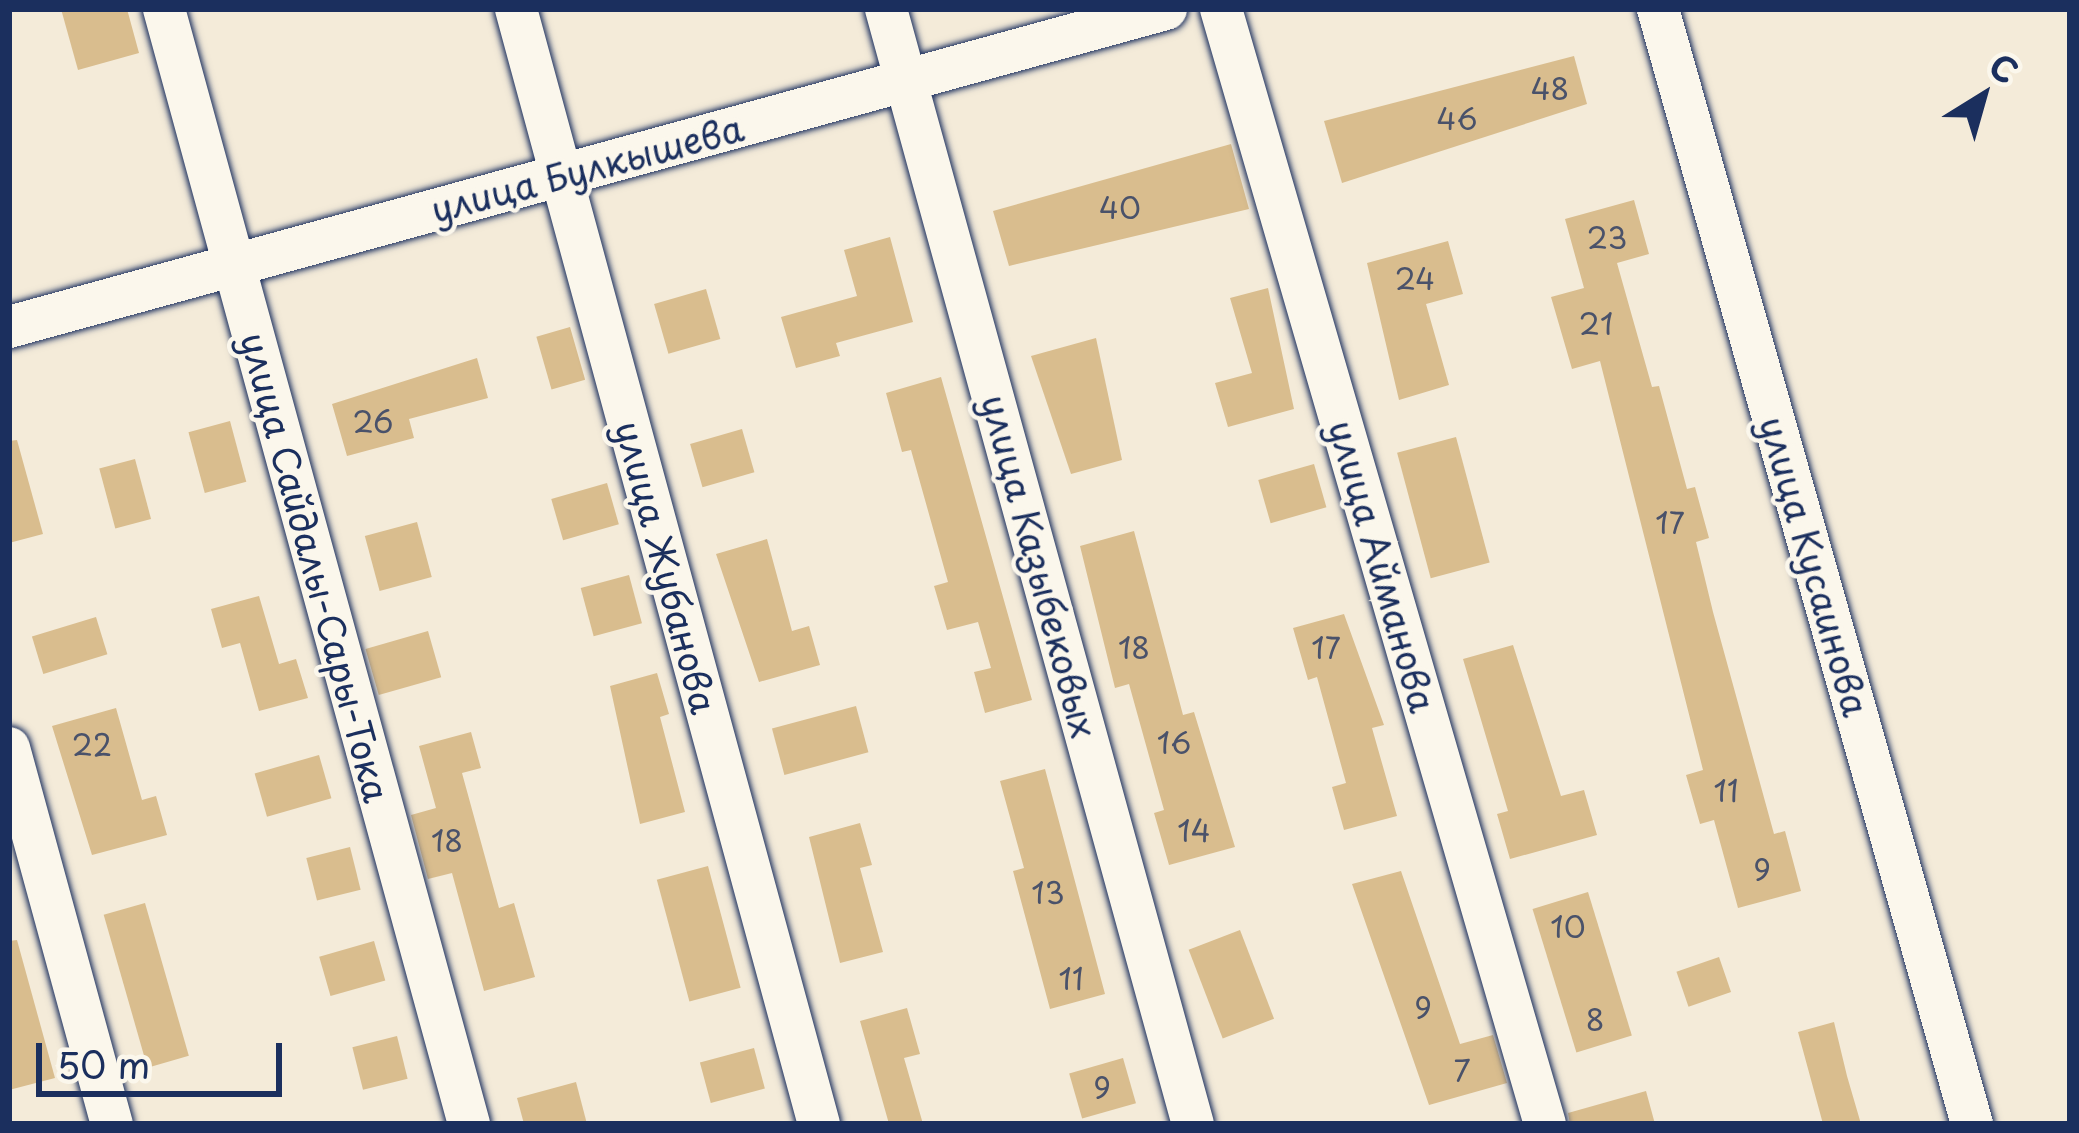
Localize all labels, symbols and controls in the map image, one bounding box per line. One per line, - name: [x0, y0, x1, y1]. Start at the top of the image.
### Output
- north arrow: [1923, 36, 2043, 156]
- text: С: [1980, 40, 2030, 95]
- house number: 48: [1531, 70, 1569, 106]
- house number: 46: [1437, 100, 1477, 136]
- street label: улица Булкышева: [425, 105, 749, 231]
- house number: 40: [1099, 189, 1141, 225]
- house number: 23: [1587, 219, 1627, 255]
- house number: 24: [1395, 260, 1435, 296]
- house number: 21: [1579, 305, 1613, 341]
- street label: улица Сайдалы-Сары-Тока: [232, 327, 400, 807]
- street label: улица Казыбековых: [973, 389, 1107, 743]
- house number: 26: [352, 403, 394, 439]
- street label: улица Кусаинова: [1751, 410, 1879, 722]
- street label: улица Айманова: [1320, 414, 1446, 718]
- street label: улица Жубанова: [607, 415, 727, 719]
- house number: 17: [1655, 504, 1685, 540]
- house number: 18: [1118, 629, 1150, 665]
- house number: 17: [1311, 629, 1341, 665]
- house number: 16: [1157, 724, 1191, 760]
- house number: 22: [72, 726, 112, 762]
- house number: 11: [1713, 772, 1739, 808]
- house number: 14: [1177, 812, 1211, 848]
- house number: 18: [431, 822, 463, 858]
- house number: 9: [1753, 851, 1771, 887]
- house number: 13: [1031, 874, 1065, 910]
- house number: 10: [1550, 908, 1586, 944]
- house number: 11: [1058, 960, 1084, 996]
- house number: 9: [1414, 989, 1432, 1025]
- house number: 8: [1586, 1001, 1604, 1037]
- scale bar: [42, 1019, 288, 1093]
- text: 50 m: [57, 1037, 150, 1091]
- house number: 7: [1453, 1052, 1471, 1088]
- house number: 9: [1093, 1069, 1111, 1105]

